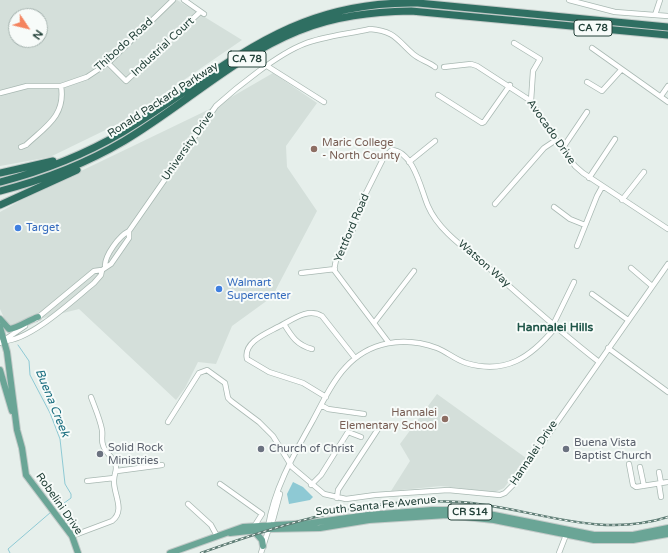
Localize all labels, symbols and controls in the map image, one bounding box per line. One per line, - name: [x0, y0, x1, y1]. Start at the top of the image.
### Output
- north arrow: [8, 8, 48, 48]
- street label: Thibodo Road: [92, 15, 156, 75]
- street label: Industrial Court: [129, 15, 197, 79]
- road number: CA 78: [574, 20, 612, 36]
- text: N: [30, 27, 45, 42]
- road number: CA 78: [228, 51, 266, 67]
- street label: Ronald Packard Parkway: [105, 59, 221, 141]
- street label: Avocado Drive: [524, 97, 578, 167]
- street label: University Drive: [159, 109, 217, 183]
- place label: Maric College - North County: [322, 136, 400, 162]
- marker: Maric College - North County: [309, 144, 319, 154]
- street label: Yettford Road: [332, 192, 372, 264]
- place label: Target: [26, 221, 59, 235]
- marker: Target: [13, 223, 23, 233]
- street label: Watson Way: [455, 238, 513, 290]
- place label: Walmart Supercenter: [227, 276, 291, 302]
- marker: Walmart Supercenter: [214, 284, 224, 294]
- district label: Hannalei Hills: [517, 321, 593, 335]
- water label: Buena Creek: [32, 367, 72, 439]
- place label: Hannalei Elementary School: [339, 406, 437, 432]
- marker: Hannalei Elementary School: [440, 414, 450, 424]
- street label: Hannalei Drive: [507, 418, 561, 488]
- place label: Buena Vista Baptist Church: [574, 436, 652, 462]
- place label: Solid Rock Ministries: [108, 441, 163, 467]
- place label: Church of Christ: [269, 442, 354, 456]
- marker: Church of Christ: [256, 444, 266, 454]
- marker: Buena Vista Baptist Church: [561, 444, 571, 454]
- marker: Solid Rock Ministries: [95, 449, 105, 459]
- street label: Robelini Drive: [33, 470, 85, 538]
- street label: South Santa Fe Avenue: [315, 493, 437, 519]
- road number: CR S14: [448, 504, 492, 520]

